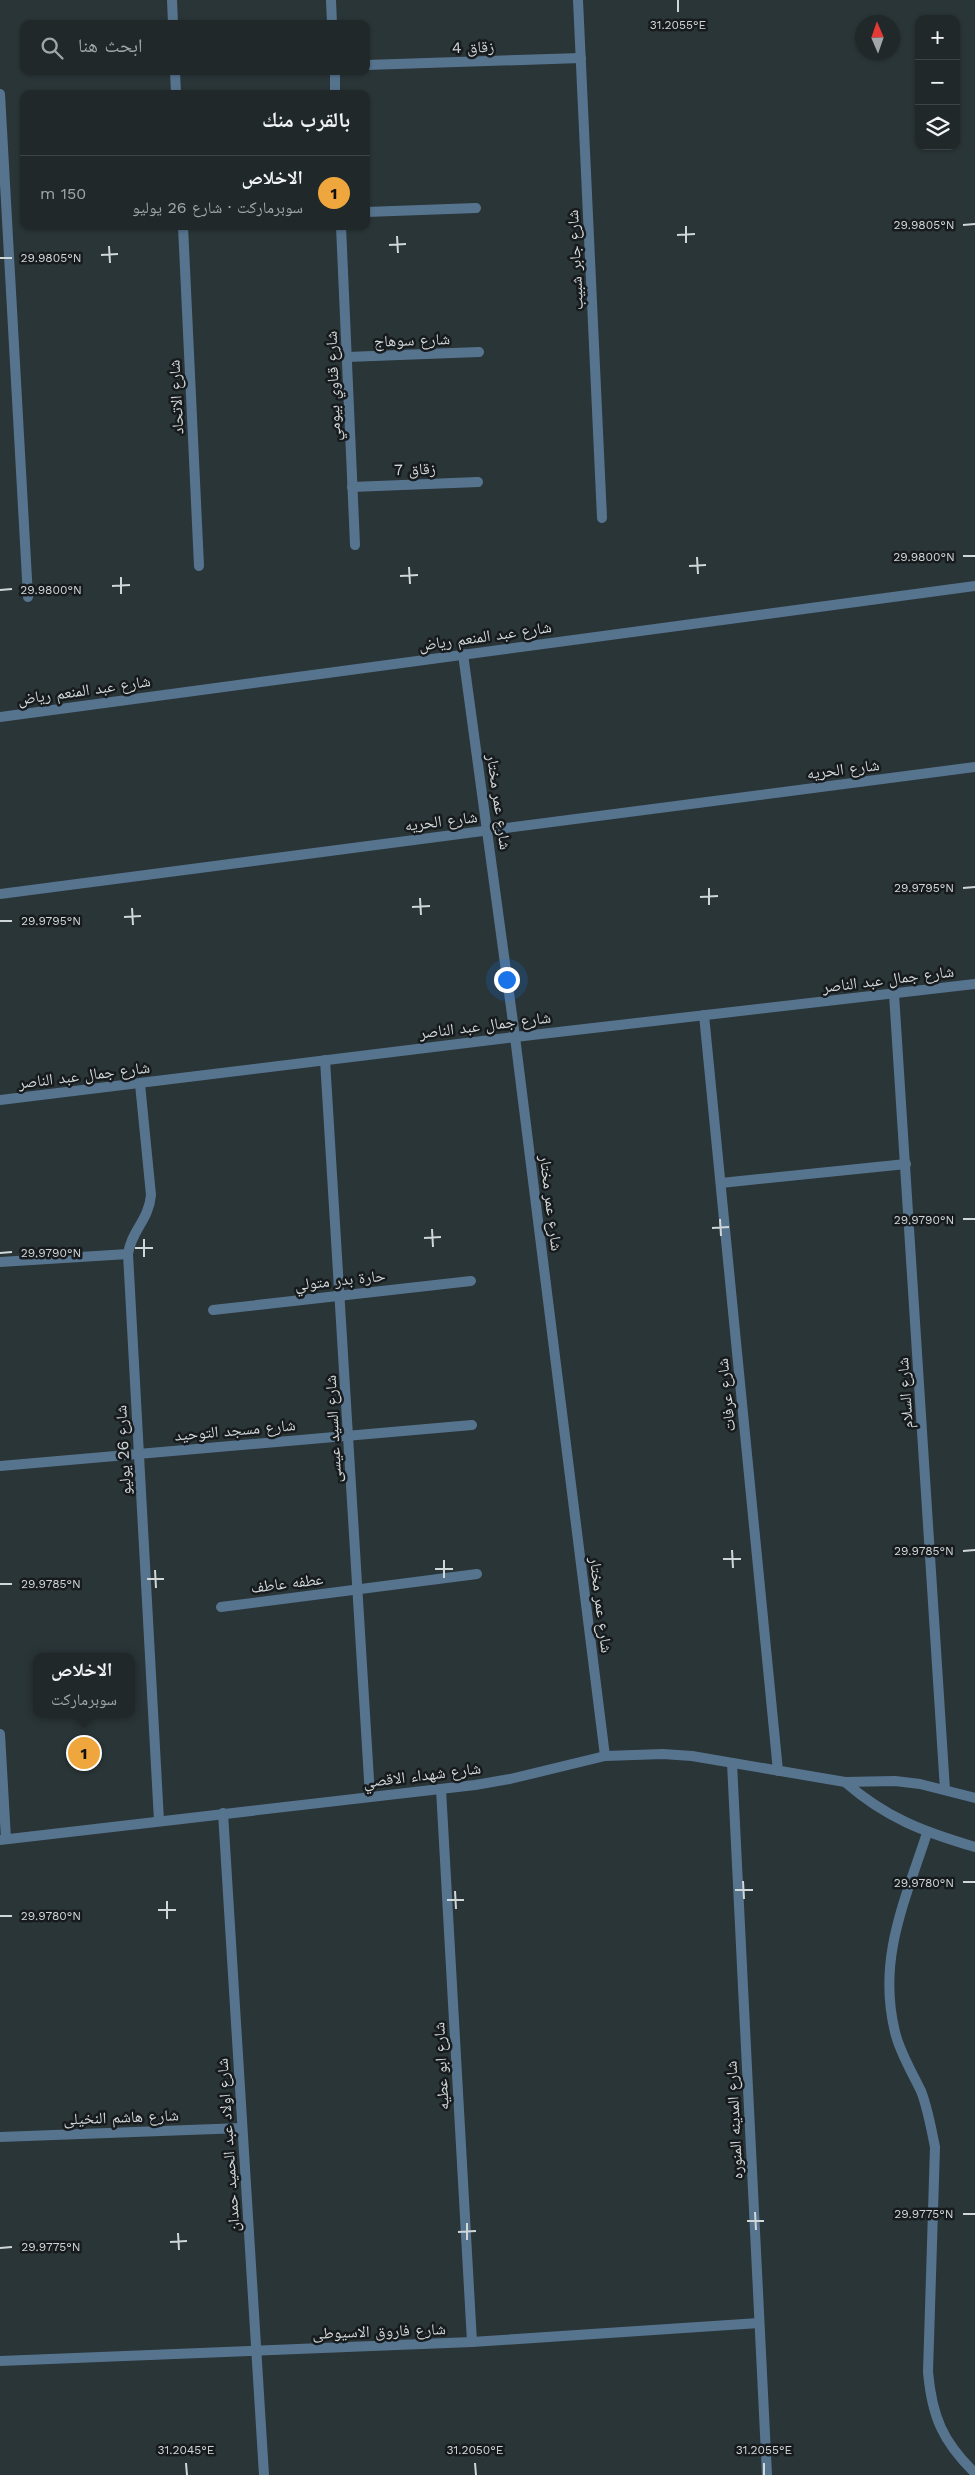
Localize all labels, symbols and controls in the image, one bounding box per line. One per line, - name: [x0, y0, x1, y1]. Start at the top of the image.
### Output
- north arrow: [855, 15, 900, 60]
- map controls: [915, 15, 960, 150]
- button: +: [915, 15, 960, 60]
- text: 31.2055°E: [650, 18, 707, 32]
- search box: [20, 20, 370, 75]
- icon: search: [38, 34, 66, 62]
- text: ابحث هنا: [78, 34, 142, 57]
- street label: زقاق 4: [451, 37, 495, 58]
- button: −: [915, 60, 960, 105]
- button: layers: [915, 105, 960, 150]
- text: بالقرب منك: [262, 107, 350, 132]
- text: الاخلاص: [241, 166, 303, 189]
- text: 150 m: [40, 184, 86, 203]
- text: 1: [331, 184, 337, 203]
- text: سوبرماركت · شارع 26 يوليو: [132, 198, 303, 217]
- street label: شارع جابر شبيب: [563, 209, 588, 311]
- text: 29.9805°N: [894, 218, 955, 232]
- text: 29.9805°N: [21, 251, 82, 265]
- street label: شارع سوهاج: [374, 329, 450, 352]
- street label: شارع قناوي بيومي: [322, 331, 347, 441]
- street label: شارع الاتحاد: [165, 359, 188, 435]
- street label: زقاق 7: [394, 459, 436, 480]
- text: 29.9800°N: [893, 550, 955, 564]
- text: 29.9800°N: [20, 583, 82, 597]
- street label: شارع عبد المنعم رياض: [417, 617, 553, 656]
- street label: شارع عبد المنعم رياض: [16, 671, 152, 710]
- street label: شارع عمر مختار: [482, 752, 515, 851]
- street label: شارع الحريه: [806, 755, 880, 784]
- street label: شارع الحريه: [404, 807, 478, 836]
- text: 29.9795°N: [894, 881, 954, 895]
- text: 29.9795°N: [21, 914, 81, 928]
- street label: شارع جمال عبد الناصر: [820, 962, 955, 998]
- your location: [494, 967, 520, 993]
- street label: شارع جمال عبد الناصر: [417, 1008, 552, 1044]
- street label: شارع جمال عبد الناصر: [16, 1058, 151, 1094]
- street label: شارع عمر مختار: [535, 1153, 566, 1252]
- text: 29.9790°N: [894, 1213, 954, 1227]
- text: 29.9790°N: [21, 1246, 81, 1260]
- street label: حارة بدر متولي: [294, 1266, 387, 1297]
- street label: شارع عرفات: [713, 1357, 740, 1433]
- street label: شارع السلام: [893, 1357, 918, 1429]
- street label: شارع السيد عيسى: [321, 1375, 346, 1483]
- street label: شارع 26 يوليو: [111, 1405, 136, 1495]
- street label: شارع مسجد التوحيد: [174, 1415, 296, 1446]
- text: 29.9785°N: [894, 1544, 954, 1558]
- street label: شارع عمر مختار: [585, 1555, 616, 1654]
- street label: عطفه عاطف: [250, 1569, 324, 1597]
- text: 29.9785°N: [21, 1577, 81, 1591]
- popup: [33, 1653, 135, 1718]
- text: الاخلاص: [51, 1658, 113, 1681]
- text: سوبرماركت: [51, 1690, 117, 1709]
- pin: 1: [68, 1734, 100, 1772]
- street label: شارع شهداء الاقصي: [362, 1758, 482, 1795]
- text: 29.9780°N: [894, 1876, 954, 1890]
- text: 29.9780°N: [21, 1909, 81, 1923]
- street label: شارع ابو عطيه: [429, 2021, 454, 2111]
- street label: شارع اولاد عبد الحميد حمدان: [212, 2057, 245, 2233]
- street label: شارع المدينه المنوره: [721, 2060, 748, 2180]
- street label: شارع هاشم النخيلى: [63, 2105, 179, 2130]
- text: 29.9775°N: [894, 2207, 954, 2221]
- text: 29.9775°N: [21, 2240, 81, 2254]
- street label: شارع فاروق الاسيوطى: [312, 2319, 446, 2344]
- text: 31.2045°E: [158, 2443, 215, 2457]
- text: 31.2050°E: [447, 2443, 504, 2457]
- text: 31.2055°E: [736, 2443, 793, 2457]

